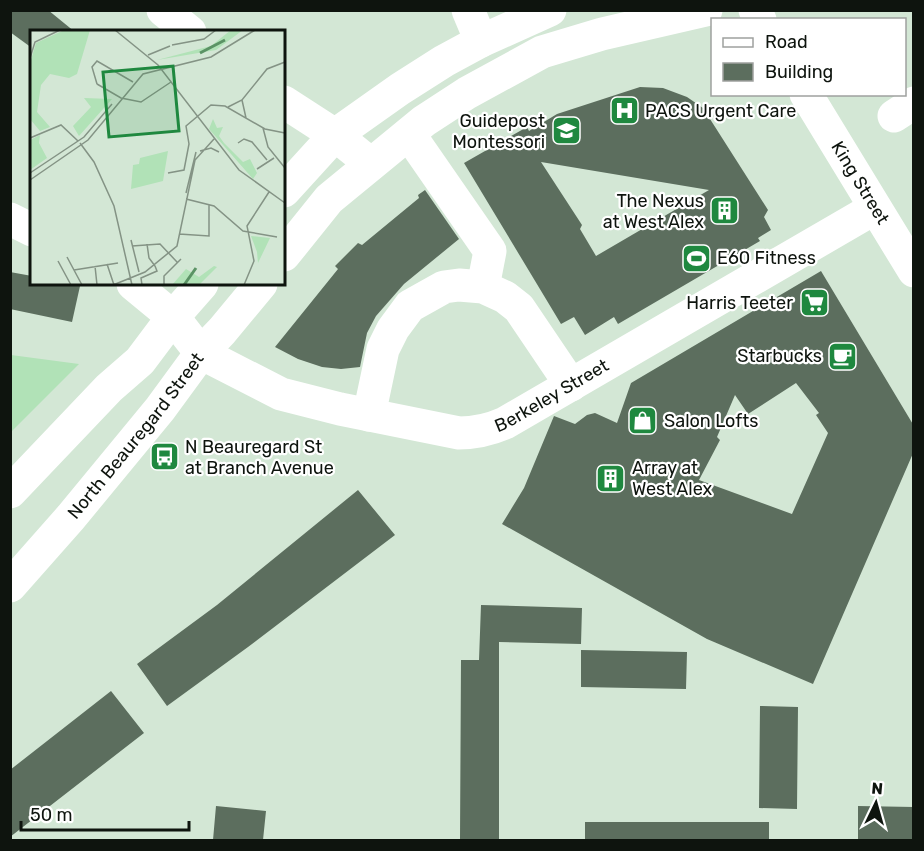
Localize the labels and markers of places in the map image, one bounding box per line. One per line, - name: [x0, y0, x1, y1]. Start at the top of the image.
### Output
- hospital icon: PACS Urgent Care: [608, 95, 640, 127]
- place label: PACS Urgent Care: [645, 100, 796, 122]
- place label: Guidepost Montessori: [453, 110, 545, 153]
- school or university icon: Guidepost Montessori: [550, 115, 582, 147]
- place label: The Nexus at West Alex: [603, 190, 704, 233]
- building icon: The Nexus at West Alex: [709, 195, 741, 227]
- sports icon: E60 Fitness: [680, 242, 712, 274]
- place label: E60 Fitness: [717, 247, 816, 269]
- supermarket icon: Harris Teeter: [798, 287, 830, 319]
- place label: Harris Teeter: [686, 292, 793, 314]
- cafe icon: Starbucks: [827, 340, 859, 372]
- place label: Starbucks: [737, 345, 822, 367]
- shop icon: Salon Lofts: [627, 405, 659, 437]
- place label: Salon Lofts: [664, 410, 758, 432]
- place label: N Beauregard St at Branch Avenue: [185, 436, 334, 479]
- bus stop icon: N Beauregard St at Branch Avenue: [148, 441, 180, 473]
- place label: Array at West Alex: [632, 457, 713, 500]
- building icon: Array at West Alex: [595, 462, 627, 494]

